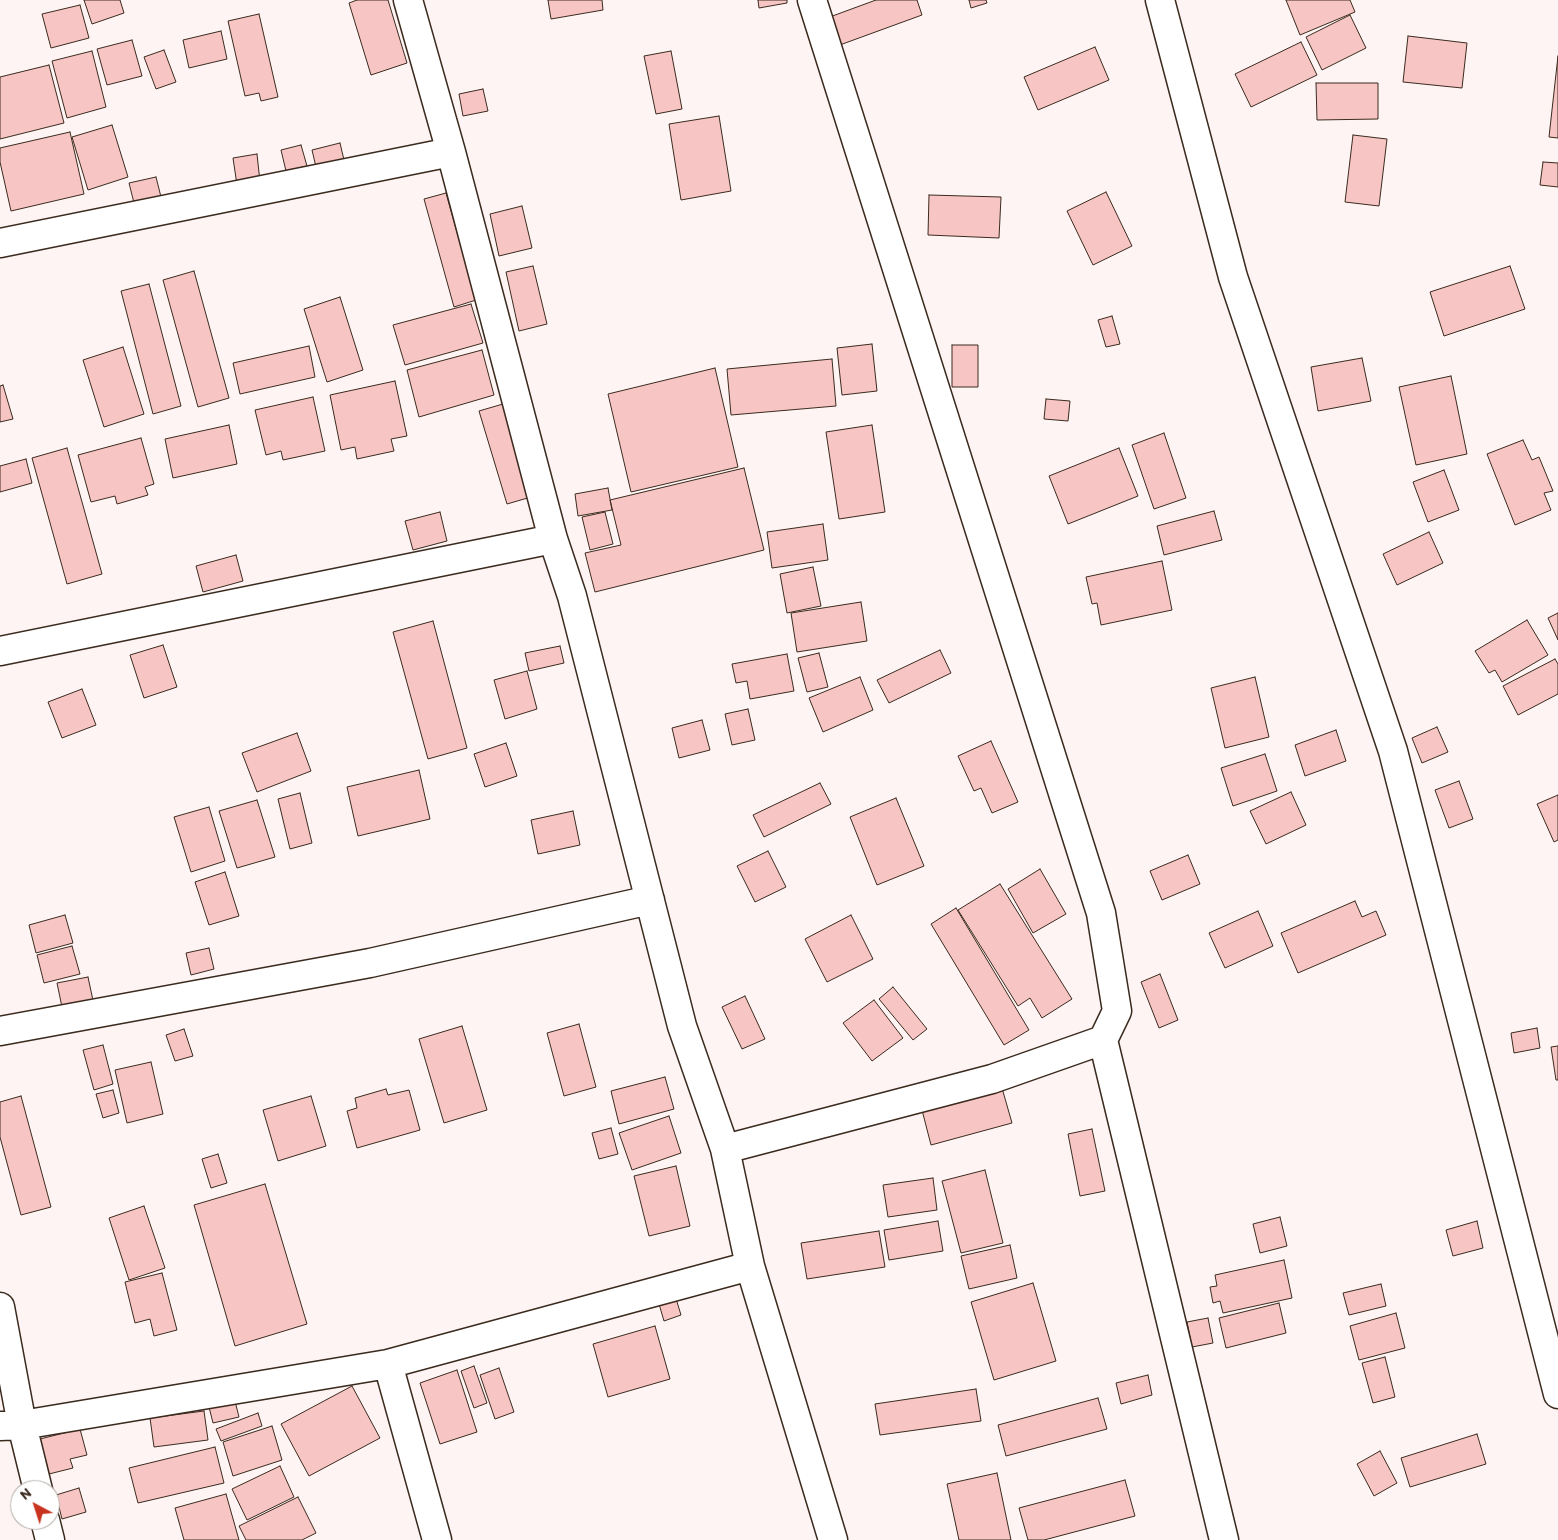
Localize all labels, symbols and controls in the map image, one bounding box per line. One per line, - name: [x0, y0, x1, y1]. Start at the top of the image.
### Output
- north arrow: [10, 1480, 60, 1530]
- text: N: [17, 1484, 35, 1503]

